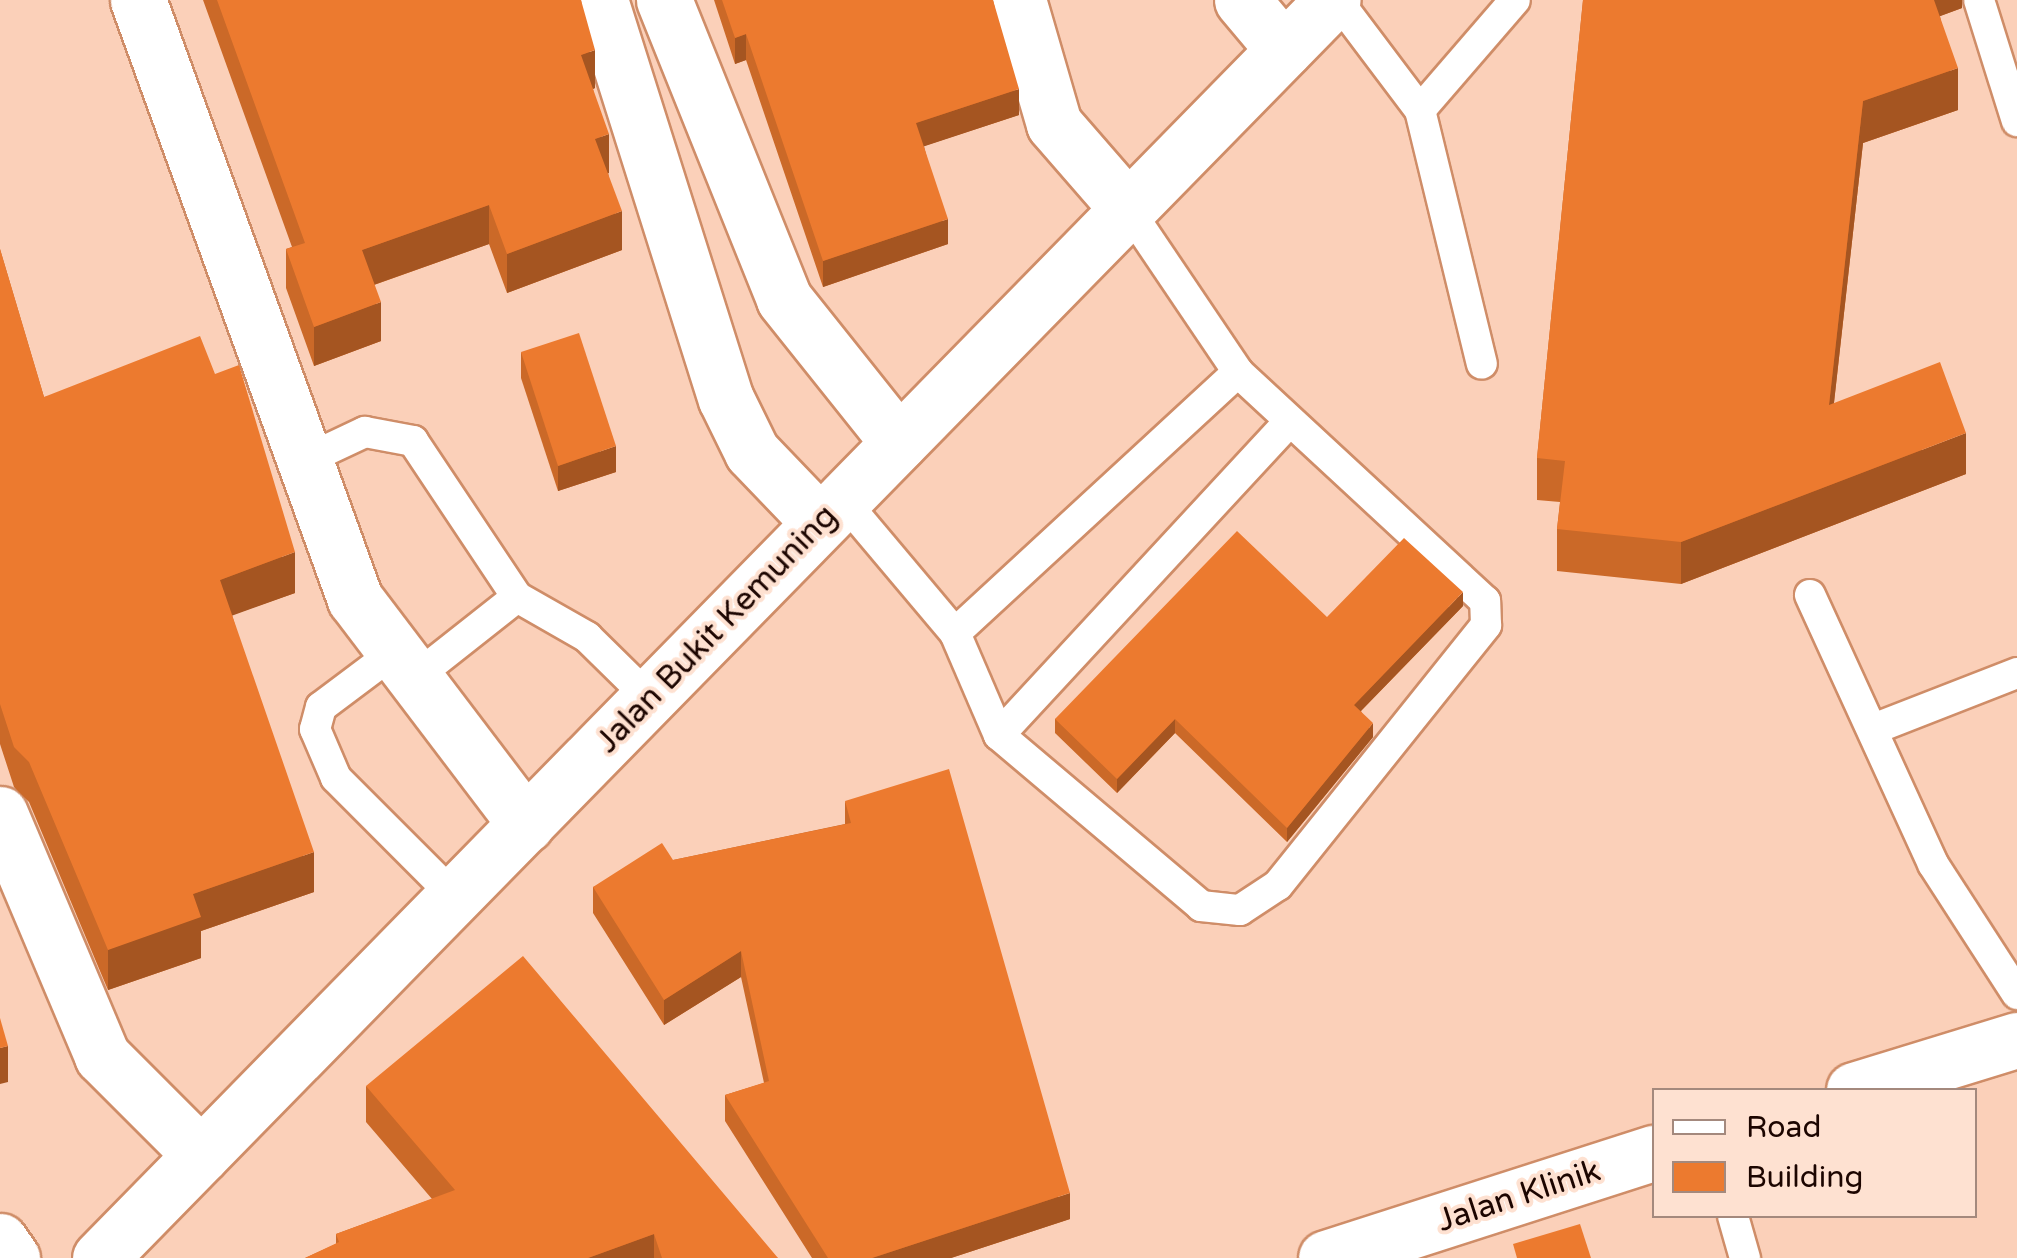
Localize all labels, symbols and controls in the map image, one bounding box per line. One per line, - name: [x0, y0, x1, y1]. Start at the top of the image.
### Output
- street label: Jalan Bukit Kemuning: [589, 497, 845, 761]
- legend: [1652, 1088, 1977, 1218]
- text: Road: [1746, 1109, 1821, 1146]
- street label: Jalan Klinik: [1433, 1152, 1605, 1240]
- text: Building: [1746, 1159, 1863, 1196]

